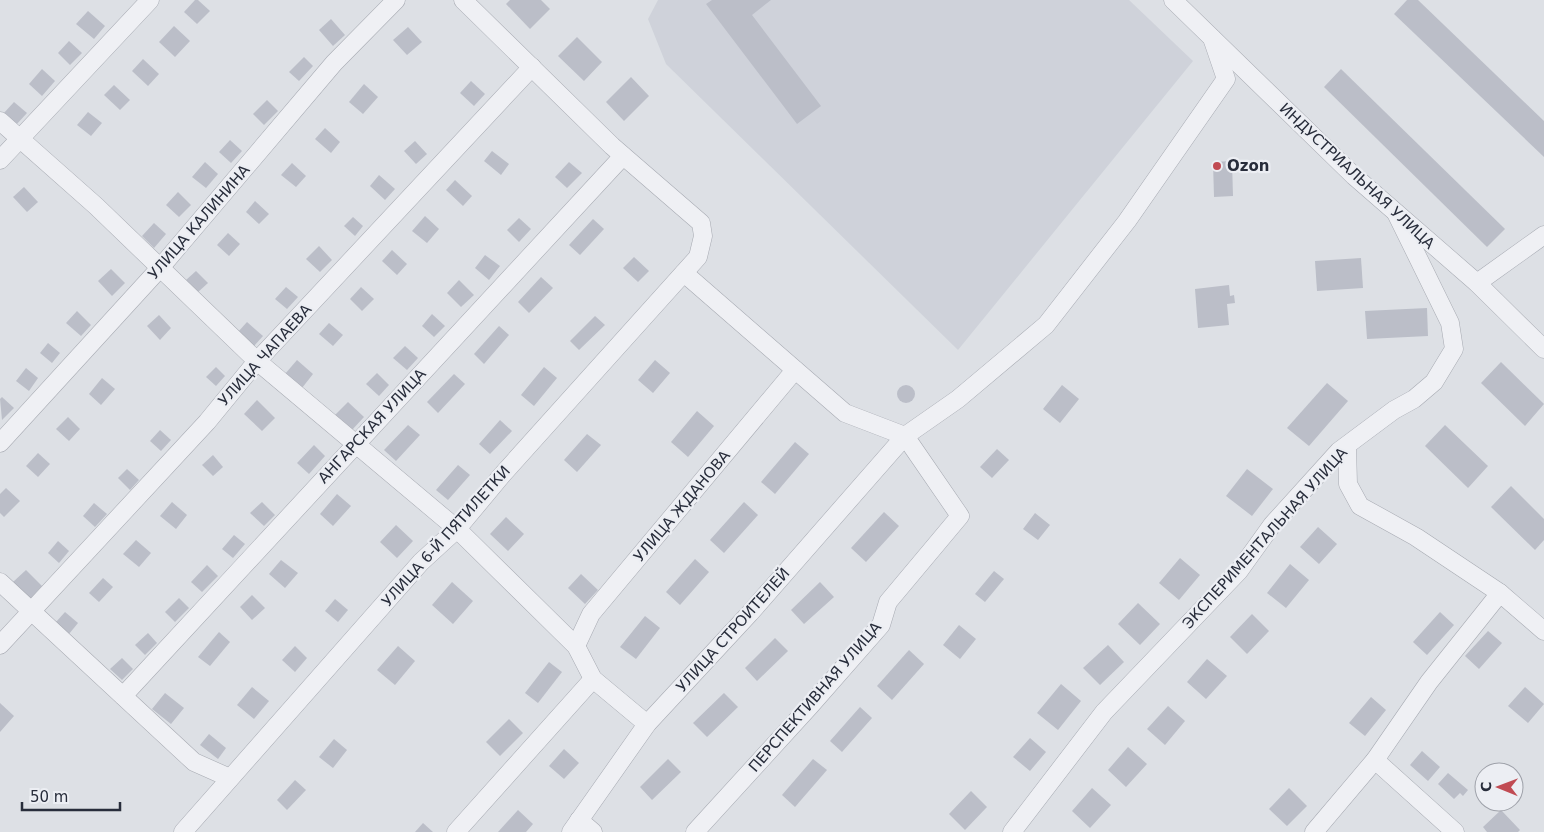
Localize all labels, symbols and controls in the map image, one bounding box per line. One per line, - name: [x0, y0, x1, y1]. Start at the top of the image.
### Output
- street label: ИНДУСТРИАЛЬНАЯ УЛИЦА: [1276, 99, 1439, 253]
- place label: Ozon: [1227, 157, 1269, 175]
- marker: Ozon: [1211, 160, 1223, 172]
- street label: УЛИЦА КАЛИНИНА: [144, 161, 254, 283]
- street label: УЛИЦА ЧАПАЕВА: [215, 300, 316, 409]
- street label: АНГАРСКАЯ УЛИЦА: [314, 364, 430, 487]
- street label: ЭКСПЕРИМЕНТАЛЬНАЯ УЛИЦА: [1179, 443, 1352, 632]
- street label: УЛИЦА ЖДАНОВА: [630, 446, 734, 565]
- street label: УЛИЦА 6-Й ПЯТИЛЕТКИ: [377, 461, 514, 610]
- street label: УЛИЦА СТРОИТЕЛЕЙ: [672, 564, 793, 696]
- street label: ПЕРСПЕКТИВНАЯ УЛИЦА: [745, 618, 885, 776]
- north arrow: [1474, 762, 1524, 812]
- scale bar: [22, 780, 120, 812]
- text: С: [1478, 781, 1494, 792]
- text: 50 m: [30, 788, 68, 806]

